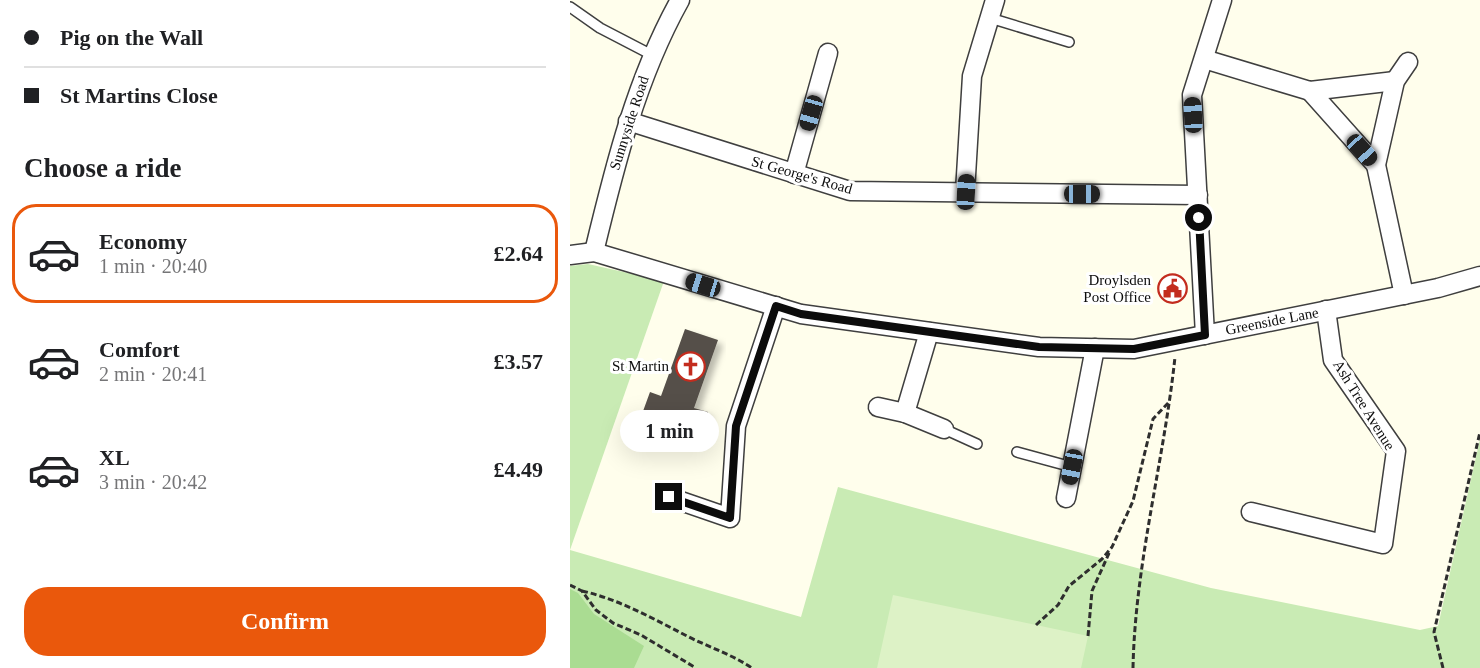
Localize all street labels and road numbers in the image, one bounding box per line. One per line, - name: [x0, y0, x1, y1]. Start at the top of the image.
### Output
- street label: Sunnyside Road: [606, 73, 652, 172]
- street label: St George's Road: [750, 153, 855, 197]
- street label: Greenside Lane: [1224, 304, 1320, 338]
- street label: Ash Tree Avenue: [1330, 357, 1398, 453]

